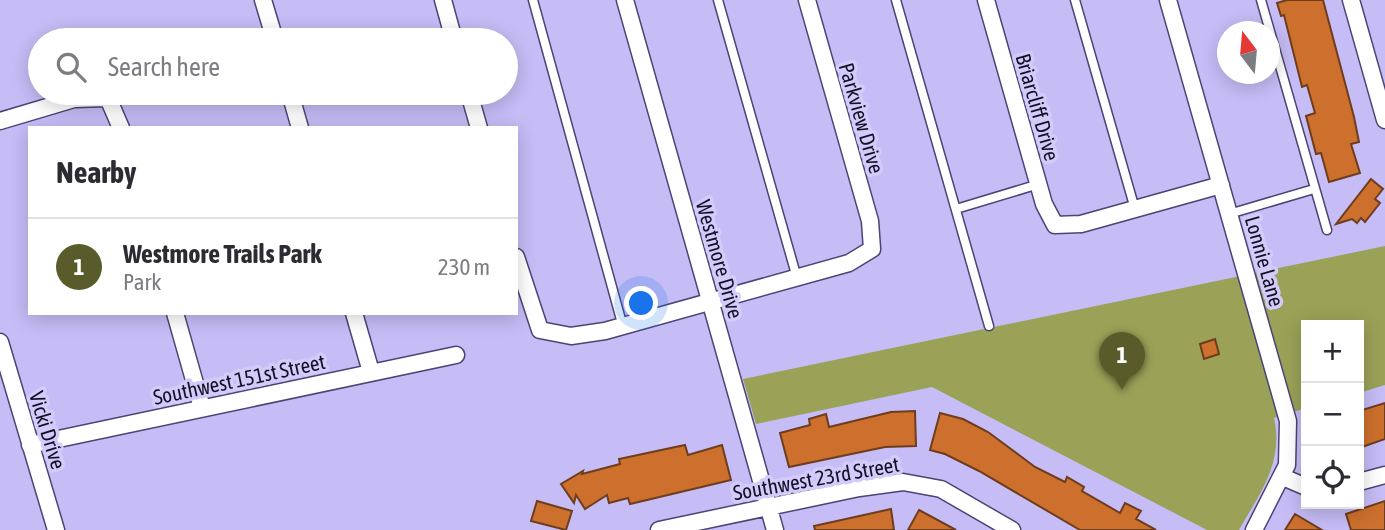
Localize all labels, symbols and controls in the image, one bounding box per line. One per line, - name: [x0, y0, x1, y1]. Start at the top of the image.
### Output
- north arrow: [1217, 21, 1280, 84]
- search box: [28, 28, 518, 105]
- icon: search: [52, 48, 90, 86]
- street label: Briarcliff Drive: [1011, 51, 1065, 163]
- text: Search here: [108, 52, 220, 82]
- street label: Parkview Drive: [835, 60, 889, 176]
- text: Nearby: [56, 155, 136, 189]
- street label: Westmore Drive: [692, 197, 748, 321]
- street label: Lonnie Lane: [1241, 213, 1289, 309]
- text: Westmore Trails Park: [123, 239, 322, 269]
- text: 1: [74, 254, 84, 280]
- text: 230 m: [438, 254, 490, 280]
- text: Park: [123, 269, 161, 295]
- your location: [624, 286, 658, 320]
- map controls: [1301, 320, 1364, 509]
- button: +: [1301, 320, 1364, 383]
- pin: 1: [1099, 332, 1145, 390]
- street label: Southwest 151st Street: [151, 349, 327, 409]
- button: −: [1301, 383, 1364, 446]
- street label: Vicki Drive: [25, 388, 71, 472]
- button: locate: [1301, 446, 1364, 509]
- street label: Southwest 23rd Street: [731, 452, 901, 504]

